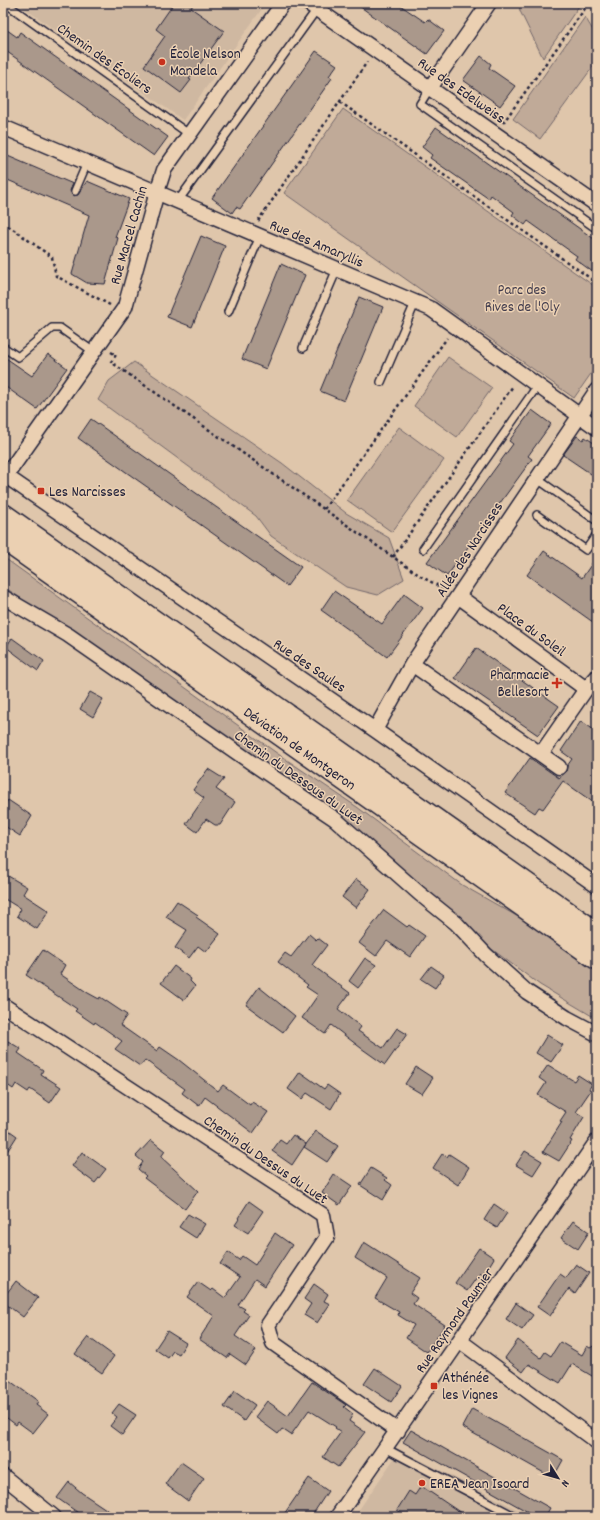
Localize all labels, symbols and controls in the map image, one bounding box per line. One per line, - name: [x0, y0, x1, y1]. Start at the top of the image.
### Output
- street label: Chemin des Écoliers: [52, 19, 156, 101]
- place label: École Nelson Mandela: [170, 44, 241, 83]
- street label: Rue des Edelweiss: [412, 53, 509, 130]
- marker: École Nelson Mandela: [157, 57, 167, 67]
- street label: Rue Marcel Cachin: [105, 184, 155, 288]
- street label: Rue des Amaryllis: [266, 215, 367, 275]
- park label: Parc des Rives de l'Oly: [485, 280, 560, 319]
- place label: Les Narcisses: [49, 482, 126, 504]
- marker: Les Narcisses: [36, 486, 46, 496]
- street label: Allée des Narcisses: [432, 498, 510, 602]
- street label: Place du Soleil: [492, 598, 570, 663]
- street label: Rue des Saules: [268, 634, 350, 699]
- place label: Pharmacie Bellesort: [490, 665, 549, 704]
- marker: Pharmacie Bellesort: [552, 678, 562, 688]
- street label: Déviation de Montgeron: [238, 703, 360, 797]
- street label: Chemin du Dessous du Luet: [229, 726, 367, 832]
- street label: Chemin du Dessus du Luet: [198, 1111, 332, 1211]
- street label: Rue Raymond Paumier: [411, 1264, 500, 1378]
- place label: Athénée les Vignes: [442, 1368, 498, 1407]
- marker: Athénée les Vignes: [429, 1381, 439, 1391]
- north arrow: [538, 1458, 578, 1498]
- place label: EREA Jean Isoard: [430, 1474, 529, 1496]
- text: N: [556, 1476, 572, 1490]
- marker: EREA Jean Isoard: [417, 1478, 427, 1488]

